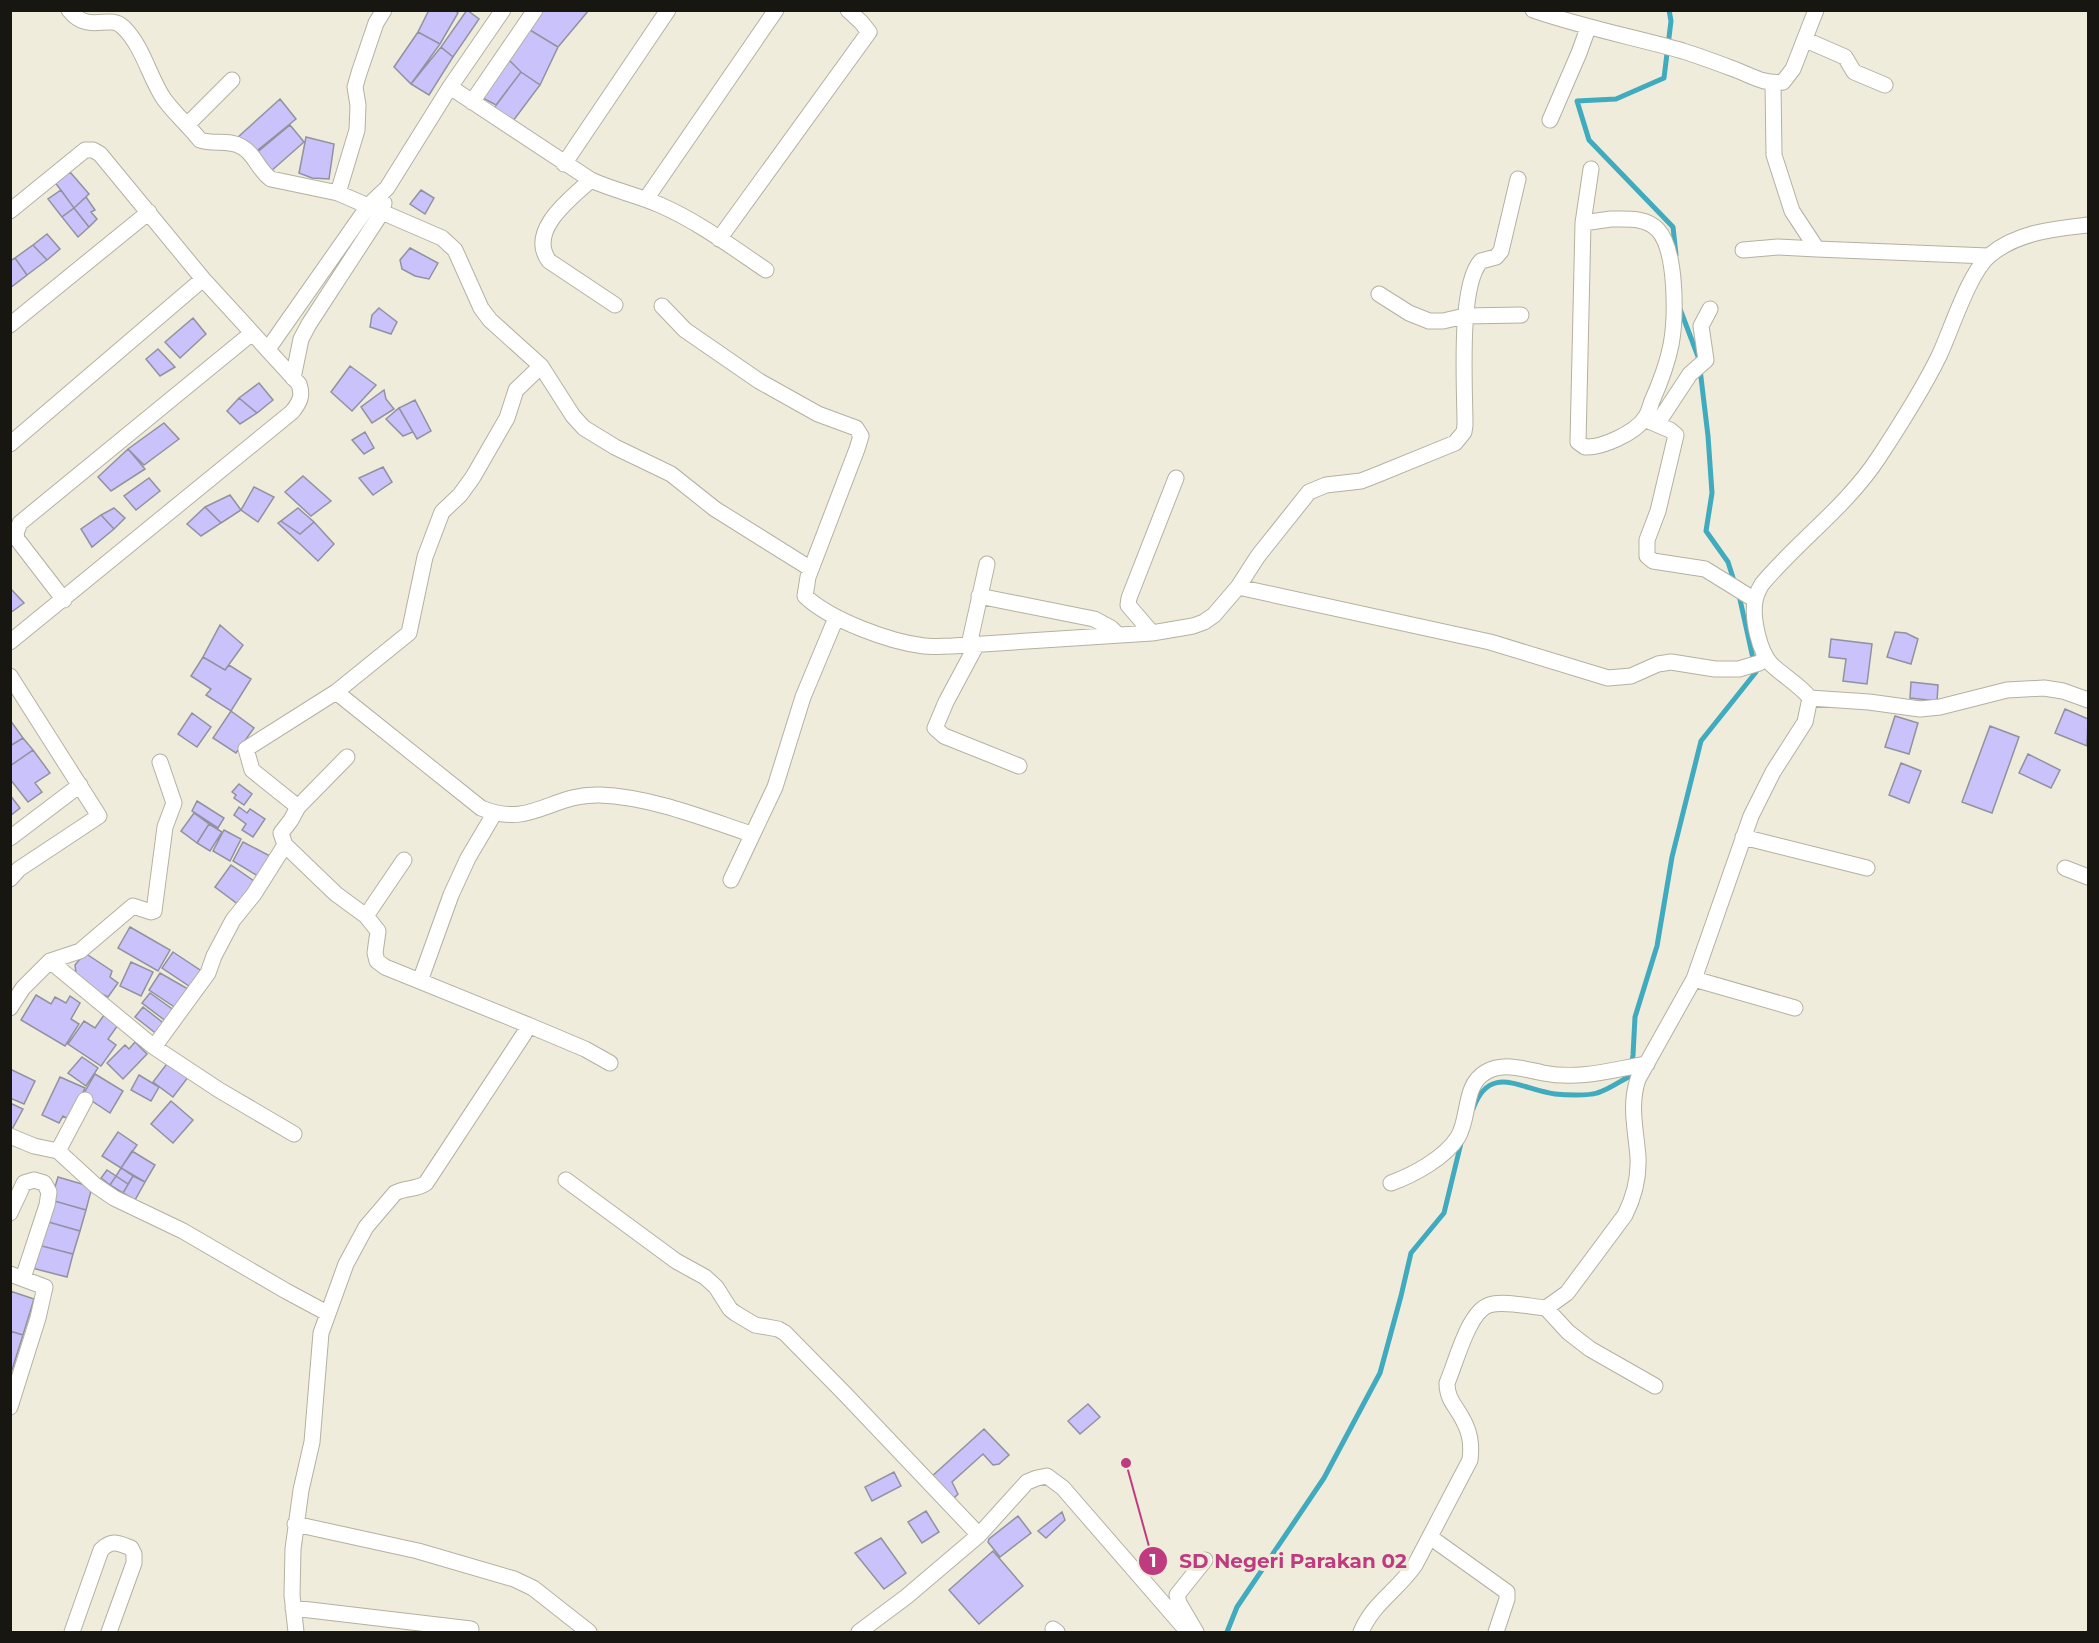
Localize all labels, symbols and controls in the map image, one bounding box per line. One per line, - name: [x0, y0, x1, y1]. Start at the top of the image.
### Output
- callout: SD Negeri Parakan 02: [1138, 1542, 1419, 1580]
- text: SD Negeri Parakan 02: [1179, 1549, 1407, 1573]
- text: 1: [1149, 1550, 1157, 1572]

